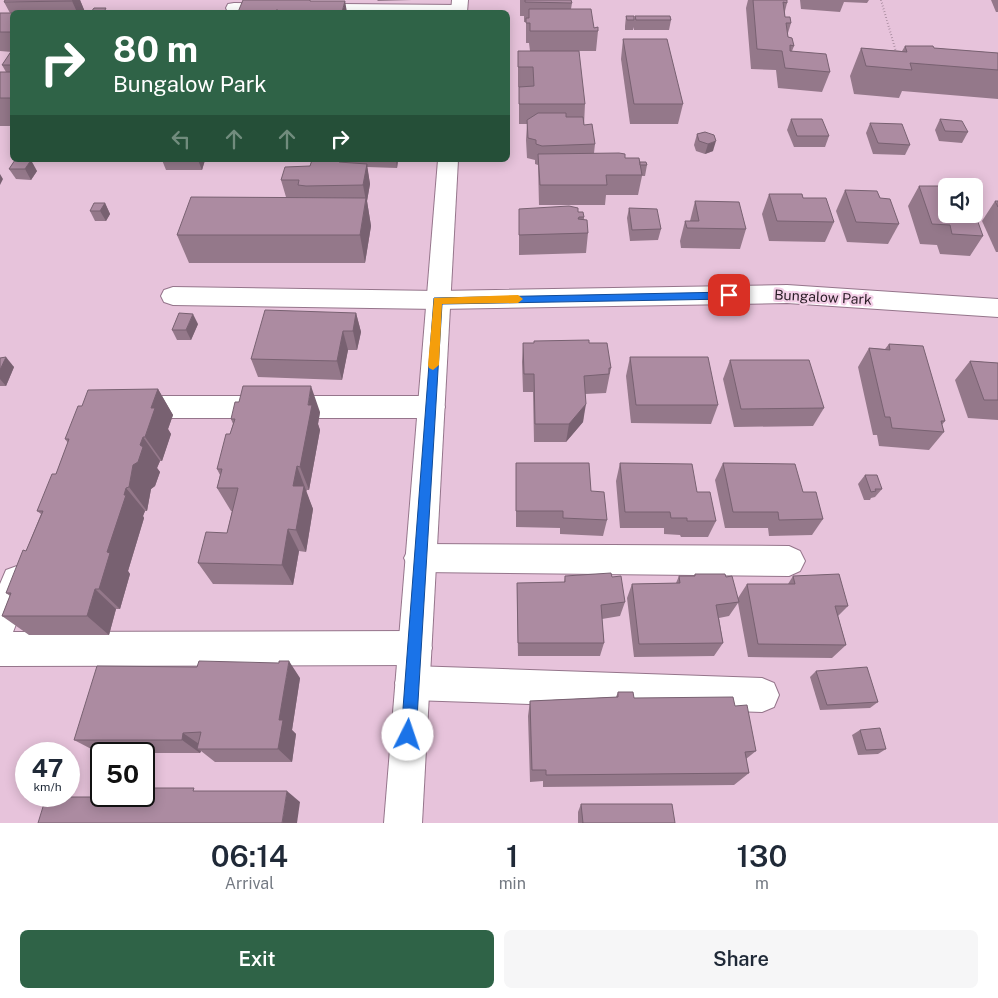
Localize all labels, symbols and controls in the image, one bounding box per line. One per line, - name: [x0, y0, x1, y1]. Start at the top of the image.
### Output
- text: 80 m: [113, 29, 198, 70]
- icon: right: [30, 30, 95, 95]
- text: Bungalow Park: [113, 71, 267, 97]
- icon: left: [167, 125, 195, 153]
- icon: ahead: [220, 125, 248, 153]
- icon: ahead: [273, 125, 301, 153]
- icon: right: [326, 125, 354, 153]
- map controls: [938, 178, 983, 223]
- button: sound: [938, 178, 983, 223]
- pin: [708, 274, 750, 316]
- icon: arrive: [715, 281, 743, 309]
- street label: Bungalow Park: [774, 286, 872, 308]
- position arrow: [381, 708, 433, 760]
- speed limit sign: 50: [90, 742, 155, 807]
- text: 47: [31, 753, 64, 783]
- text: km/h: [33, 780, 62, 794]
- text: 06:14: [211, 838, 288, 874]
- text: 1: [506, 838, 519, 874]
- text: 130: [737, 838, 787, 874]
- text: Arrival: [225, 874, 274, 893]
- text: min: [499, 874, 526, 893]
- text: m: [755, 874, 769, 893]
- button: Exit: [20, 930, 494, 988]
- button: Share: [504, 930, 978, 988]

